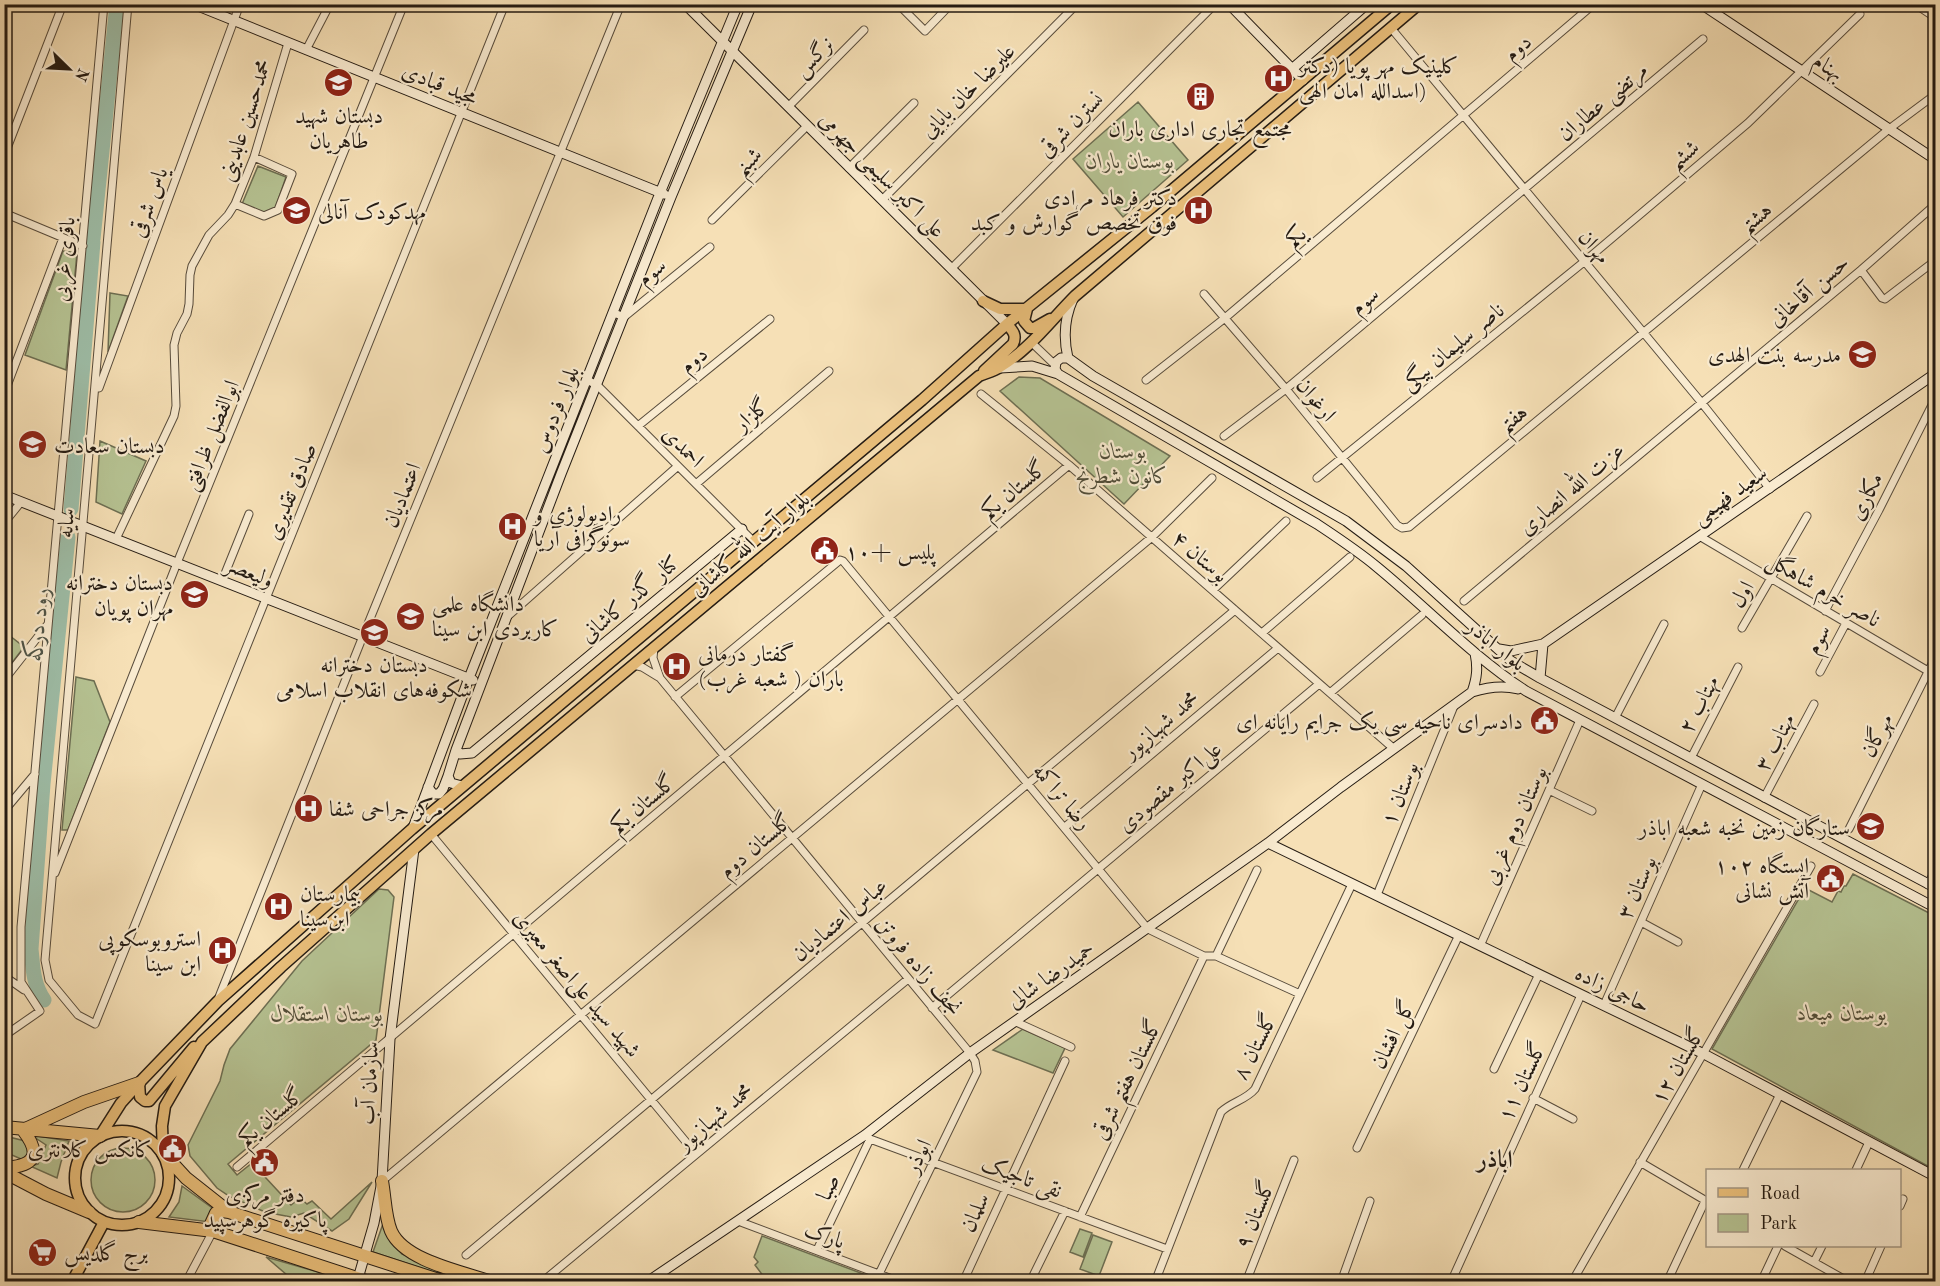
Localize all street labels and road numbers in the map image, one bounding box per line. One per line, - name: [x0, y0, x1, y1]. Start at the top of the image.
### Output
- street label: دوم: [1500, 31, 1541, 71]
- street label: نرگس: [789, 32, 841, 84]
- street label: علیرضا خان بابایی: [917, 40, 1022, 145]
- street label: بهنام: [1805, 50, 1847, 92]
- street label: محمدحسین عابدینی: [216, 57, 278, 185]
- street label: مرتضی عطاران: [1554, 59, 1654, 148]
- street label: مجید قبادی: [398, 60, 481, 111]
- street label: نسترن شرقی: [1034, 88, 1110, 164]
- street label: علی اکبر سلیمی جهرمی: [812, 108, 949, 245]
- street label: ششم: [1664, 136, 1710, 182]
- street label: شبنم: [730, 144, 773, 187]
- street label: یاس شرقی: [126, 163, 175, 241]
- street label: هشتم: [1736, 199, 1782, 245]
- street label: باقری غربی: [50, 216, 84, 303]
- street label: یکم: [1280, 220, 1317, 258]
- street label: مهران: [1572, 226, 1614, 270]
- street label: حسن آقاخانی: [1762, 249, 1856, 334]
- street label: سوم: [634, 255, 675, 296]
- street label: سوم: [1347, 283, 1388, 325]
- street label: ناصر سلیمان بیگی: [1395, 296, 1511, 398]
- street label: دوم: [676, 343, 717, 384]
- street label: بلوار فردوس: [530, 363, 586, 457]
- street label: ارغوان: [1291, 374, 1339, 427]
- street label: ابوالفضل ظرافتی: [180, 377, 247, 495]
- street label: گلزار: [726, 392, 775, 439]
- street label: هفتم: [1494, 401, 1538, 445]
- street label: احمدی: [658, 423, 707, 472]
- street label: عزت الله انصاری: [1510, 433, 1631, 542]
- street label: صادق تقدیری: [263, 440, 321, 543]
- street label: گلستان یکم: [975, 454, 1056, 530]
- street label: اعتمادیان: [380, 460, 427, 532]
- street label: سعید فهیمی: [1689, 462, 1773, 532]
- street label: مکاری: [1844, 469, 1889, 525]
- street label: بلوار آیت الله کاشانی: [681, 482, 815, 602]
- street label: سایه: [55, 507, 80, 539]
- street label: بوستان ۴: [1167, 527, 1232, 588]
- street label: ناصر خرم شاهگل: [1759, 546, 1886, 638]
- street label: کنار گذر کاشانی: [573, 547, 685, 648]
- street label: ولیعصر: [220, 553, 276, 594]
- street label: اول: [1726, 578, 1760, 613]
- street label: بلوار اباذر: [1460, 614, 1530, 677]
- street label: سوم: [1802, 622, 1842, 662]
- street label: مهتاب ۲: [1676, 673, 1726, 738]
- street label: محمد شهبازپور: [1118, 688, 1206, 768]
- street label: مهرگان: [1854, 709, 1900, 762]
- street label: مهتاب ۳: [1752, 711, 1802, 776]
- street label: علی‌اکبر مقصودی: [1114, 738, 1229, 840]
- street label: بوستان ۱: [1378, 759, 1424, 829]
- street label: رضا تراکمه: [1027, 760, 1096, 835]
- street label: بوستان دوم غربی: [1480, 763, 1558, 891]
- street label: گلستان یکم: [604, 768, 685, 844]
- street label: گلستان دوم: [713, 807, 801, 888]
- street label: بوستان ۳: [1614, 853, 1662, 923]
- street label: عباس اعتمادیان: [789, 875, 893, 967]
- street label: شهید سید علی‌اصغر معیری: [506, 907, 644, 1065]
- street label: نجف زاده فروتن: [870, 913, 966, 1021]
- street label: حمیدرضا شالی: [1004, 938, 1099, 1014]
- street label: حاجی زاده: [1571, 962, 1653, 1018]
- street label: گل افشان: [1364, 995, 1423, 1074]
- street label: گلستان ٨: [1226, 1008, 1282, 1084]
- street label: گلستان هفتم شرقی: [1086, 1014, 1174, 1147]
- street label: گلستان ۱۲: [1645, 1022, 1709, 1108]
- street label: گلستان ۱۱: [1491, 1037, 1551, 1125]
- street label: سازمان آب: [353, 1040, 384, 1126]
- street label: محمد شهبازپور: [672, 1080, 760, 1160]
- street label: گلستان یکم: [232, 1081, 313, 1157]
- street label: ابوذر: [900, 1136, 937, 1180]
- street label: نقی تاجیک: [977, 1152, 1065, 1206]
- street label: صبا: [813, 1172, 845, 1205]
- street label: گلستان ۹: [1229, 1176, 1279, 1252]
- street label: سلمان: [957, 1190, 994, 1236]
- street label: پارک: [800, 1218, 849, 1258]

